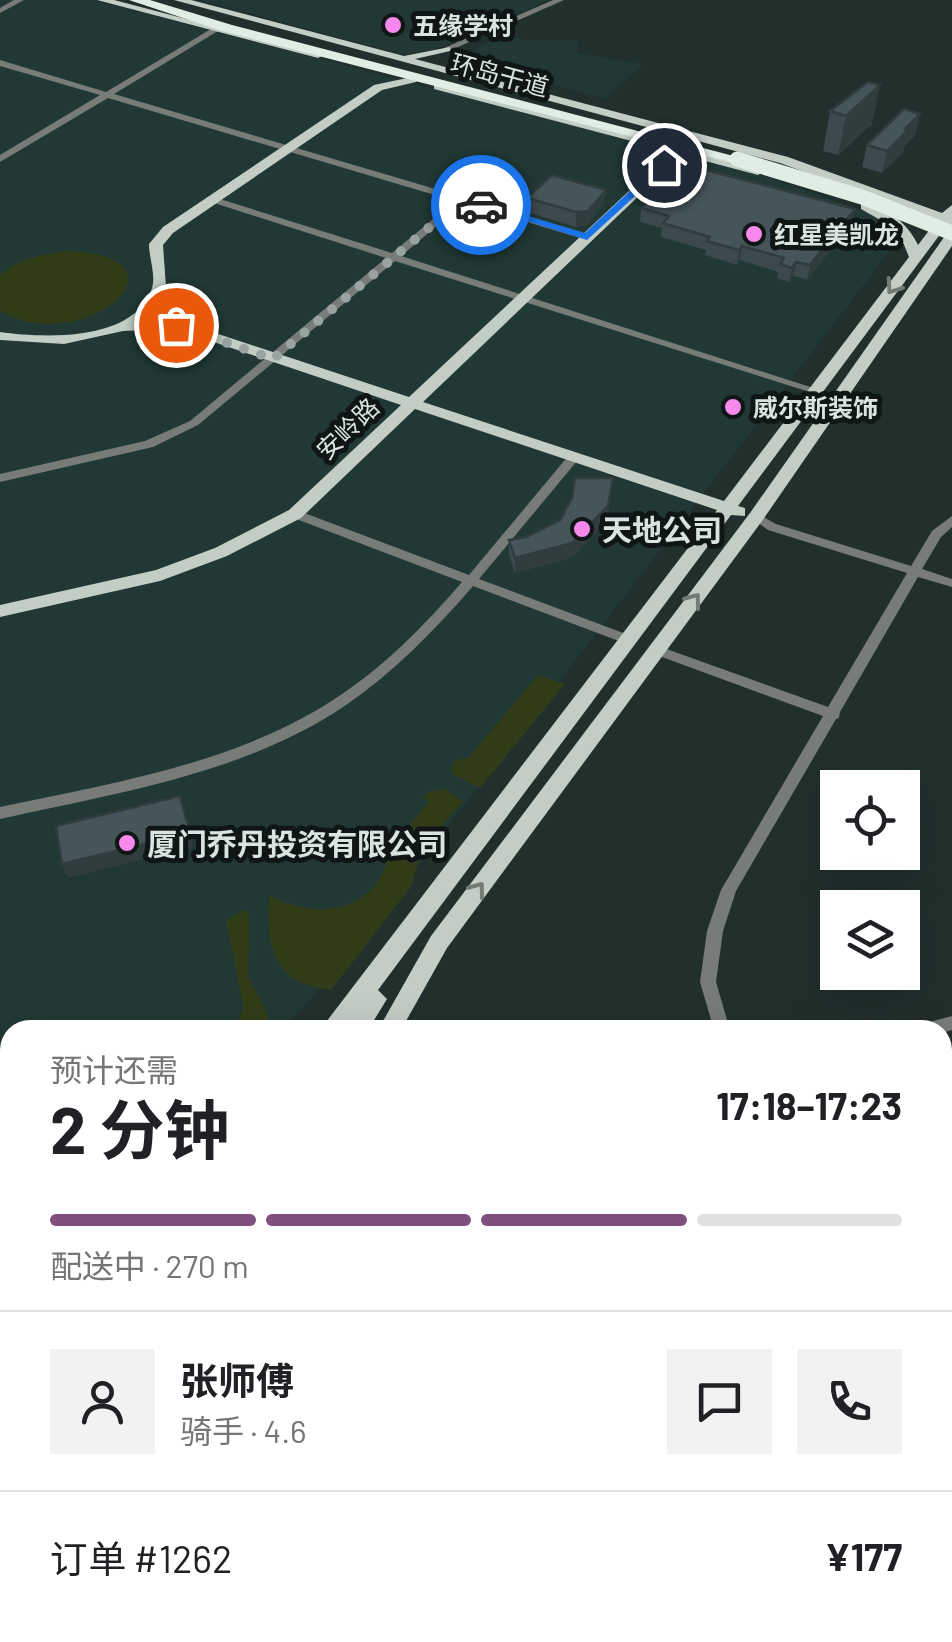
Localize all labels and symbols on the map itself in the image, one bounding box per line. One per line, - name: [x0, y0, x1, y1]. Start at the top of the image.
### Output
- place label: 五缘学村: [413, 10, 513, 40]
- marker: 五缘学村: [382, 14, 404, 36]
- street label: 环岛干道: [448, 47, 552, 101]
- pin: [622, 123, 707, 208]
- courier: [431, 155, 531, 255]
- place label: 红星美凯龙: [774, 219, 899, 249]
- marker: 红星美凯龙: [743, 223, 765, 245]
- one-way arrow: [887, 276, 905, 294]
- pin: [134, 283, 219, 368]
- street label: 安岭路: [310, 391, 384, 465]
- place label: 威尔斯装饰: [753, 392, 878, 422]
- marker: 威尔斯装饰: [722, 396, 744, 418]
- place label: 天地公司: [602, 511, 722, 547]
- marker: 天地公司: [571, 518, 593, 540]
- one-way arrow: [682, 593, 699, 611]
- place label: 厦门乔丹投资有限公司: [147, 825, 447, 861]
- marker: 厦门乔丹投资有限公司: [116, 832, 138, 854]
- one-way arrow: [467, 882, 484, 900]

